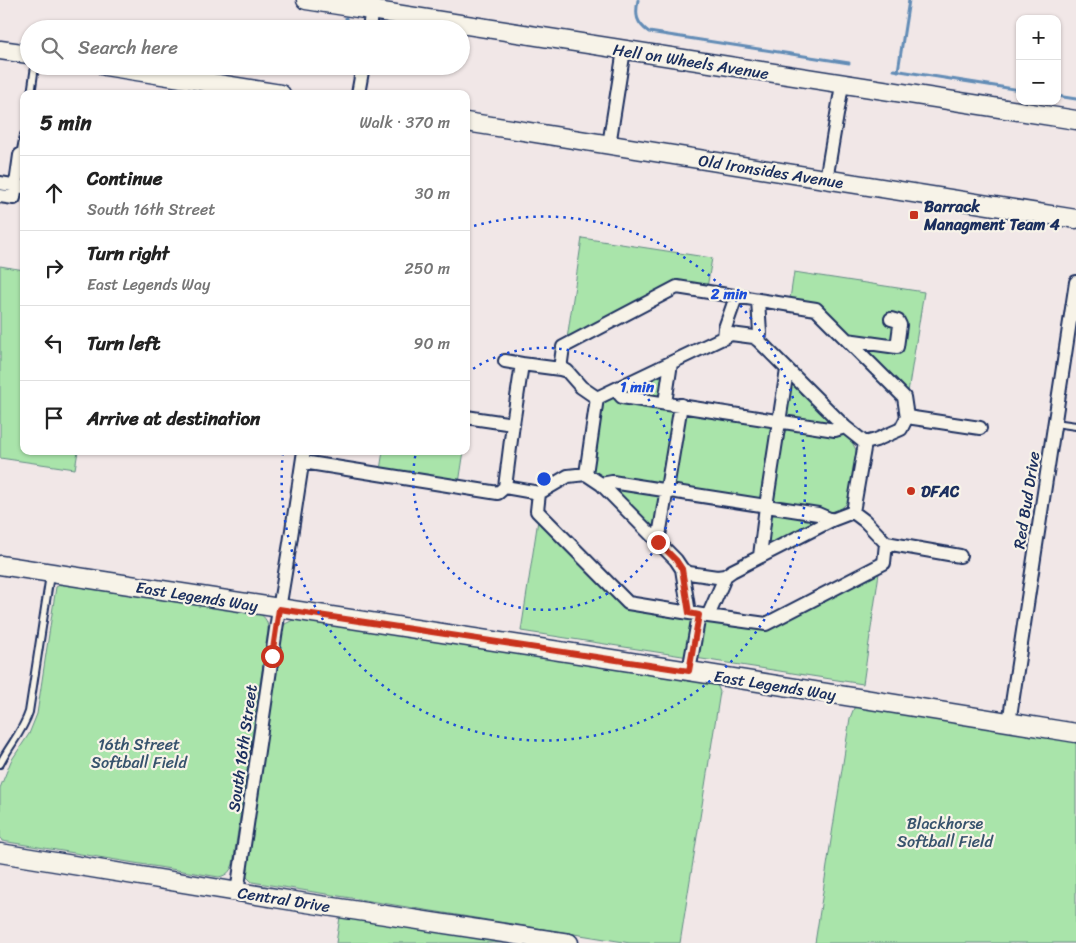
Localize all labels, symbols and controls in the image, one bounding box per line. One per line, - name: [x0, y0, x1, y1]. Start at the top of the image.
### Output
- map controls: [1016, 15, 1061, 105]
- button: +: [1016, 15, 1061, 60]
- search box: [20, 20, 470, 75]
- text: Search here: [78, 31, 178, 64]
- icon: search: [38, 34, 66, 62]
- street label: Hell on Wheels Avenue: [611, 35, 771, 88]
- button: −: [1016, 60, 1061, 105]
- text: 5 min: [40, 104, 92, 142]
- text: Walk · 370 m: [359, 108, 450, 137]
- street label: Old Ironsides Avenue: [696, 146, 846, 197]
- text: Continue: [87, 162, 163, 195]
- icon: ahead: [40, 179, 68, 207]
- text: 30 m: [415, 179, 450, 208]
- place label: Barrack Managment Team 4: [923, 192, 1060, 239]
- text: South 16th Street: [87, 195, 215, 224]
- marker: Barrack Managment Team 4: [908, 209, 920, 221]
- text: Turn right: [87, 237, 169, 270]
- icon: right: [40, 254, 68, 282]
- text: 250 m: [404, 254, 450, 283]
- text: East Legends Way: [87, 270, 210, 299]
- text: 2 min: [710, 281, 748, 307]
- text: Turn left: [87, 327, 160, 360]
- icon: left: [40, 329, 68, 357]
- text: 90 m: [414, 329, 450, 358]
- text: 1 min: [620, 374, 655, 400]
- text: Arrive at destination: [87, 402, 260, 435]
- icon: arrive: [40, 404, 68, 432]
- street label: Red Bud Drive: [1004, 449, 1048, 551]
- centre of rings: [535, 470, 553, 488]
- place label: DFAC: [921, 477, 960, 506]
- marker: DFAC: [905, 485, 917, 497]
- route end: [647, 531, 670, 554]
- street label: East Legends Way: [134, 573, 261, 621]
- route start: [261, 645, 284, 668]
- street label: East Legends Way: [712, 662, 839, 710]
- street label: South 16th Street: [219, 683, 266, 814]
- park label: 16th Street Softball Field: [91, 730, 189, 777]
- park label: Blackhorse Softball Field: [897, 809, 995, 856]
- street label: Central Drive: [236, 878, 332, 921]

